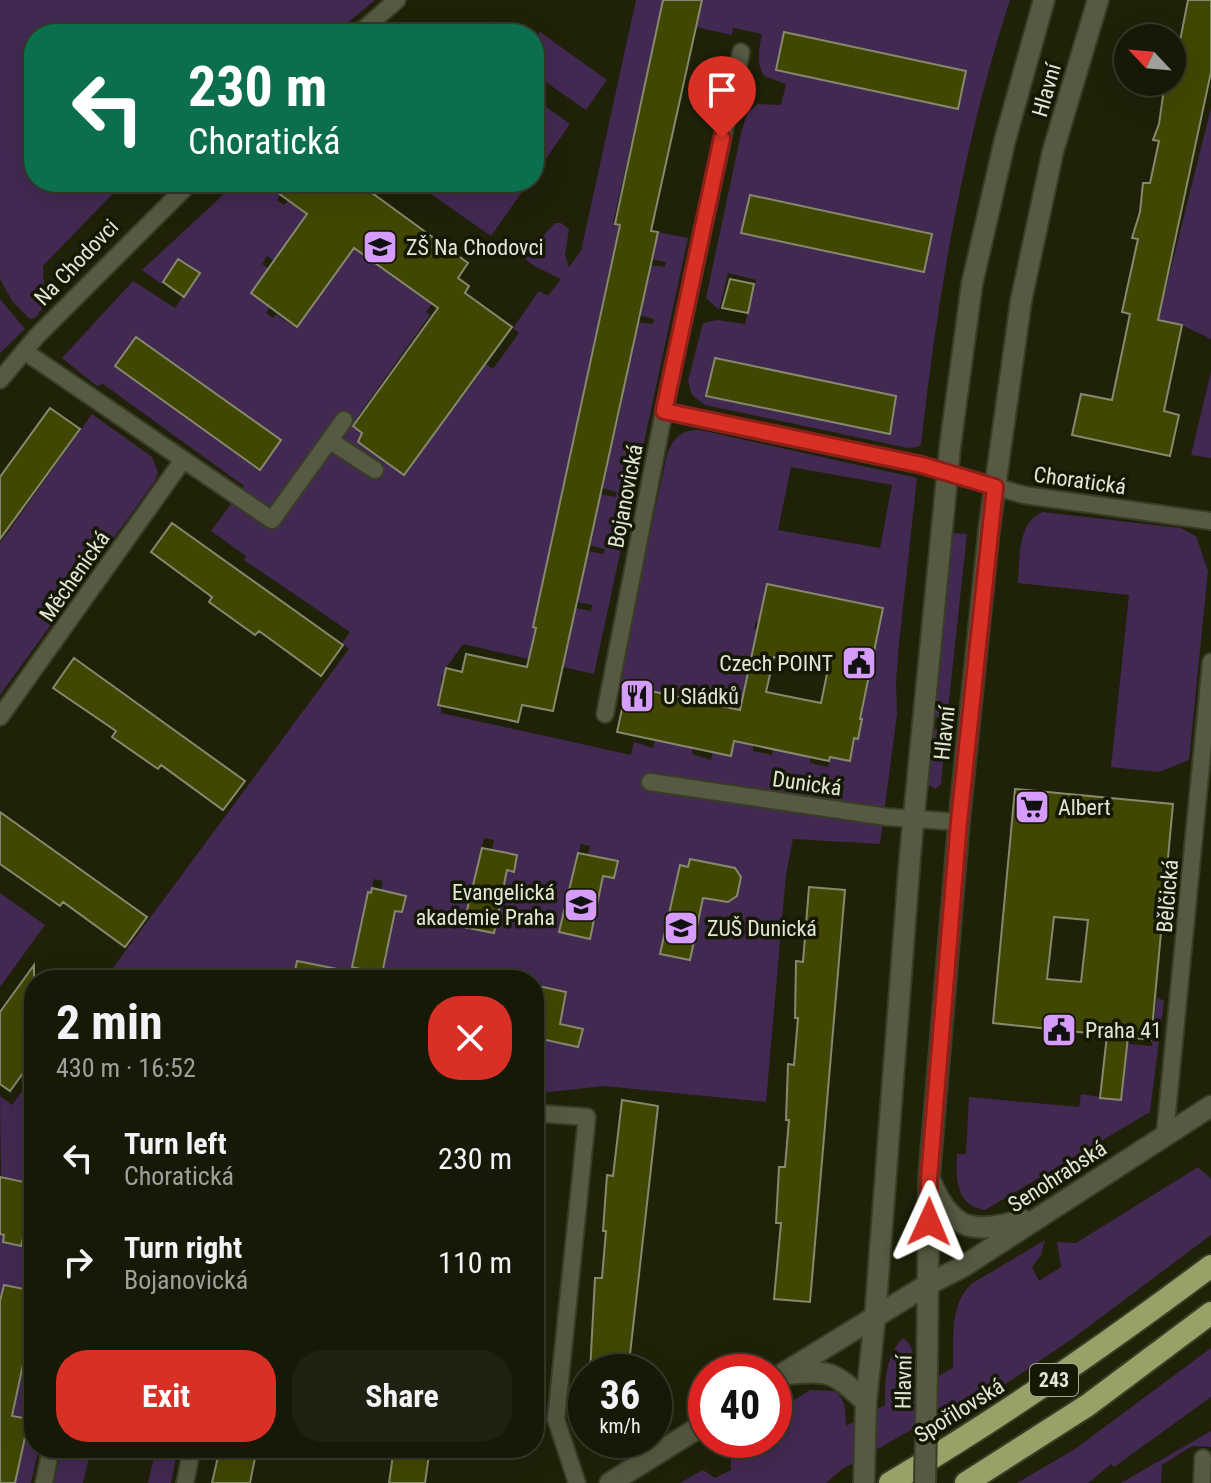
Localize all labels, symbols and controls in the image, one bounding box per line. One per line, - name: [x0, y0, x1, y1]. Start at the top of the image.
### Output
- north arrow: [1114, 24, 1186, 96]
- map controls: [1114, 24, 1186, 96]
- text: 230 m: [188, 54, 327, 120]
- icon: left: [56, 56, 160, 160]
- pin: [688, 56, 756, 138]
- street label: Hlavní: [1027, 60, 1066, 120]
- icon: arrive: [700, 68, 744, 112]
- text: Choratická: [188, 121, 340, 163]
- street label: Na Chodovci: [29, 214, 123, 310]
- school or university icon: ZŠ Na Chodovci: [361, 228, 399, 266]
- place label: ZŠ Na Chodovci: [406, 235, 544, 260]
- street label: Bojanovická: [603, 442, 648, 550]
- street label: Choratická: [1032, 462, 1128, 499]
- street label: Měchenická: [34, 526, 115, 626]
- public building icon: Czech POINT: [840, 644, 878, 682]
- place label: Czech POINT: [719, 651, 833, 676]
- restaurant icon: U Sládků: [618, 677, 656, 715]
- place label: U Sládků: [663, 684, 739, 709]
- street label: Hlavní: [929, 704, 960, 761]
- street label: Dunická: [771, 766, 843, 801]
- supermarket icon: Albert: [1013, 788, 1051, 826]
- place label: Albert: [1058, 795, 1111, 820]
- street label: Bělčická: [1152, 858, 1183, 934]
- place label: Evangelická akademie Praha: [416, 880, 555, 930]
- school or university icon: Evangelická akademie Praha: [562, 886, 600, 924]
- school or university icon: ZUŠ Dunická: [662, 909, 700, 947]
- place label: ZUŠ Dunická: [707, 916, 817, 941]
- text: 2 min: [56, 994, 163, 1051]
- button: close: [428, 996, 512, 1080]
- public building icon: Praha 41: [1040, 1011, 1078, 1049]
- place label: Praha 41: [1085, 1018, 1162, 1043]
- text: 430 m · 16:52: [56, 1053, 196, 1083]
- text: Turn left: [124, 1126, 227, 1161]
- street label: Senohrabská: [1003, 1135, 1111, 1217]
- icon: left: [56, 1136, 100, 1180]
- text: 230 m: [438, 1141, 512, 1176]
- text: Choratická: [124, 1161, 234, 1191]
- position arrow: [887, 1180, 971, 1264]
- text: Turn right: [124, 1230, 242, 1265]
- icon: right: [56, 1240, 100, 1284]
- text: 110 m: [438, 1245, 512, 1280]
- text: Bojanovická: [124, 1265, 248, 1295]
- button: Exit: [56, 1350, 276, 1442]
- button: Share: [292, 1350, 512, 1442]
- speed limit sign: 40: [688, 1354, 792, 1458]
- street label: Hlavní: [891, 1354, 916, 1409]
- road number: 243: [1030, 1364, 1078, 1396]
- text: 36: [600, 1372, 640, 1419]
- street label: Spořilovská: [910, 1373, 1009, 1448]
- text: km/h: [599, 1414, 641, 1438]

